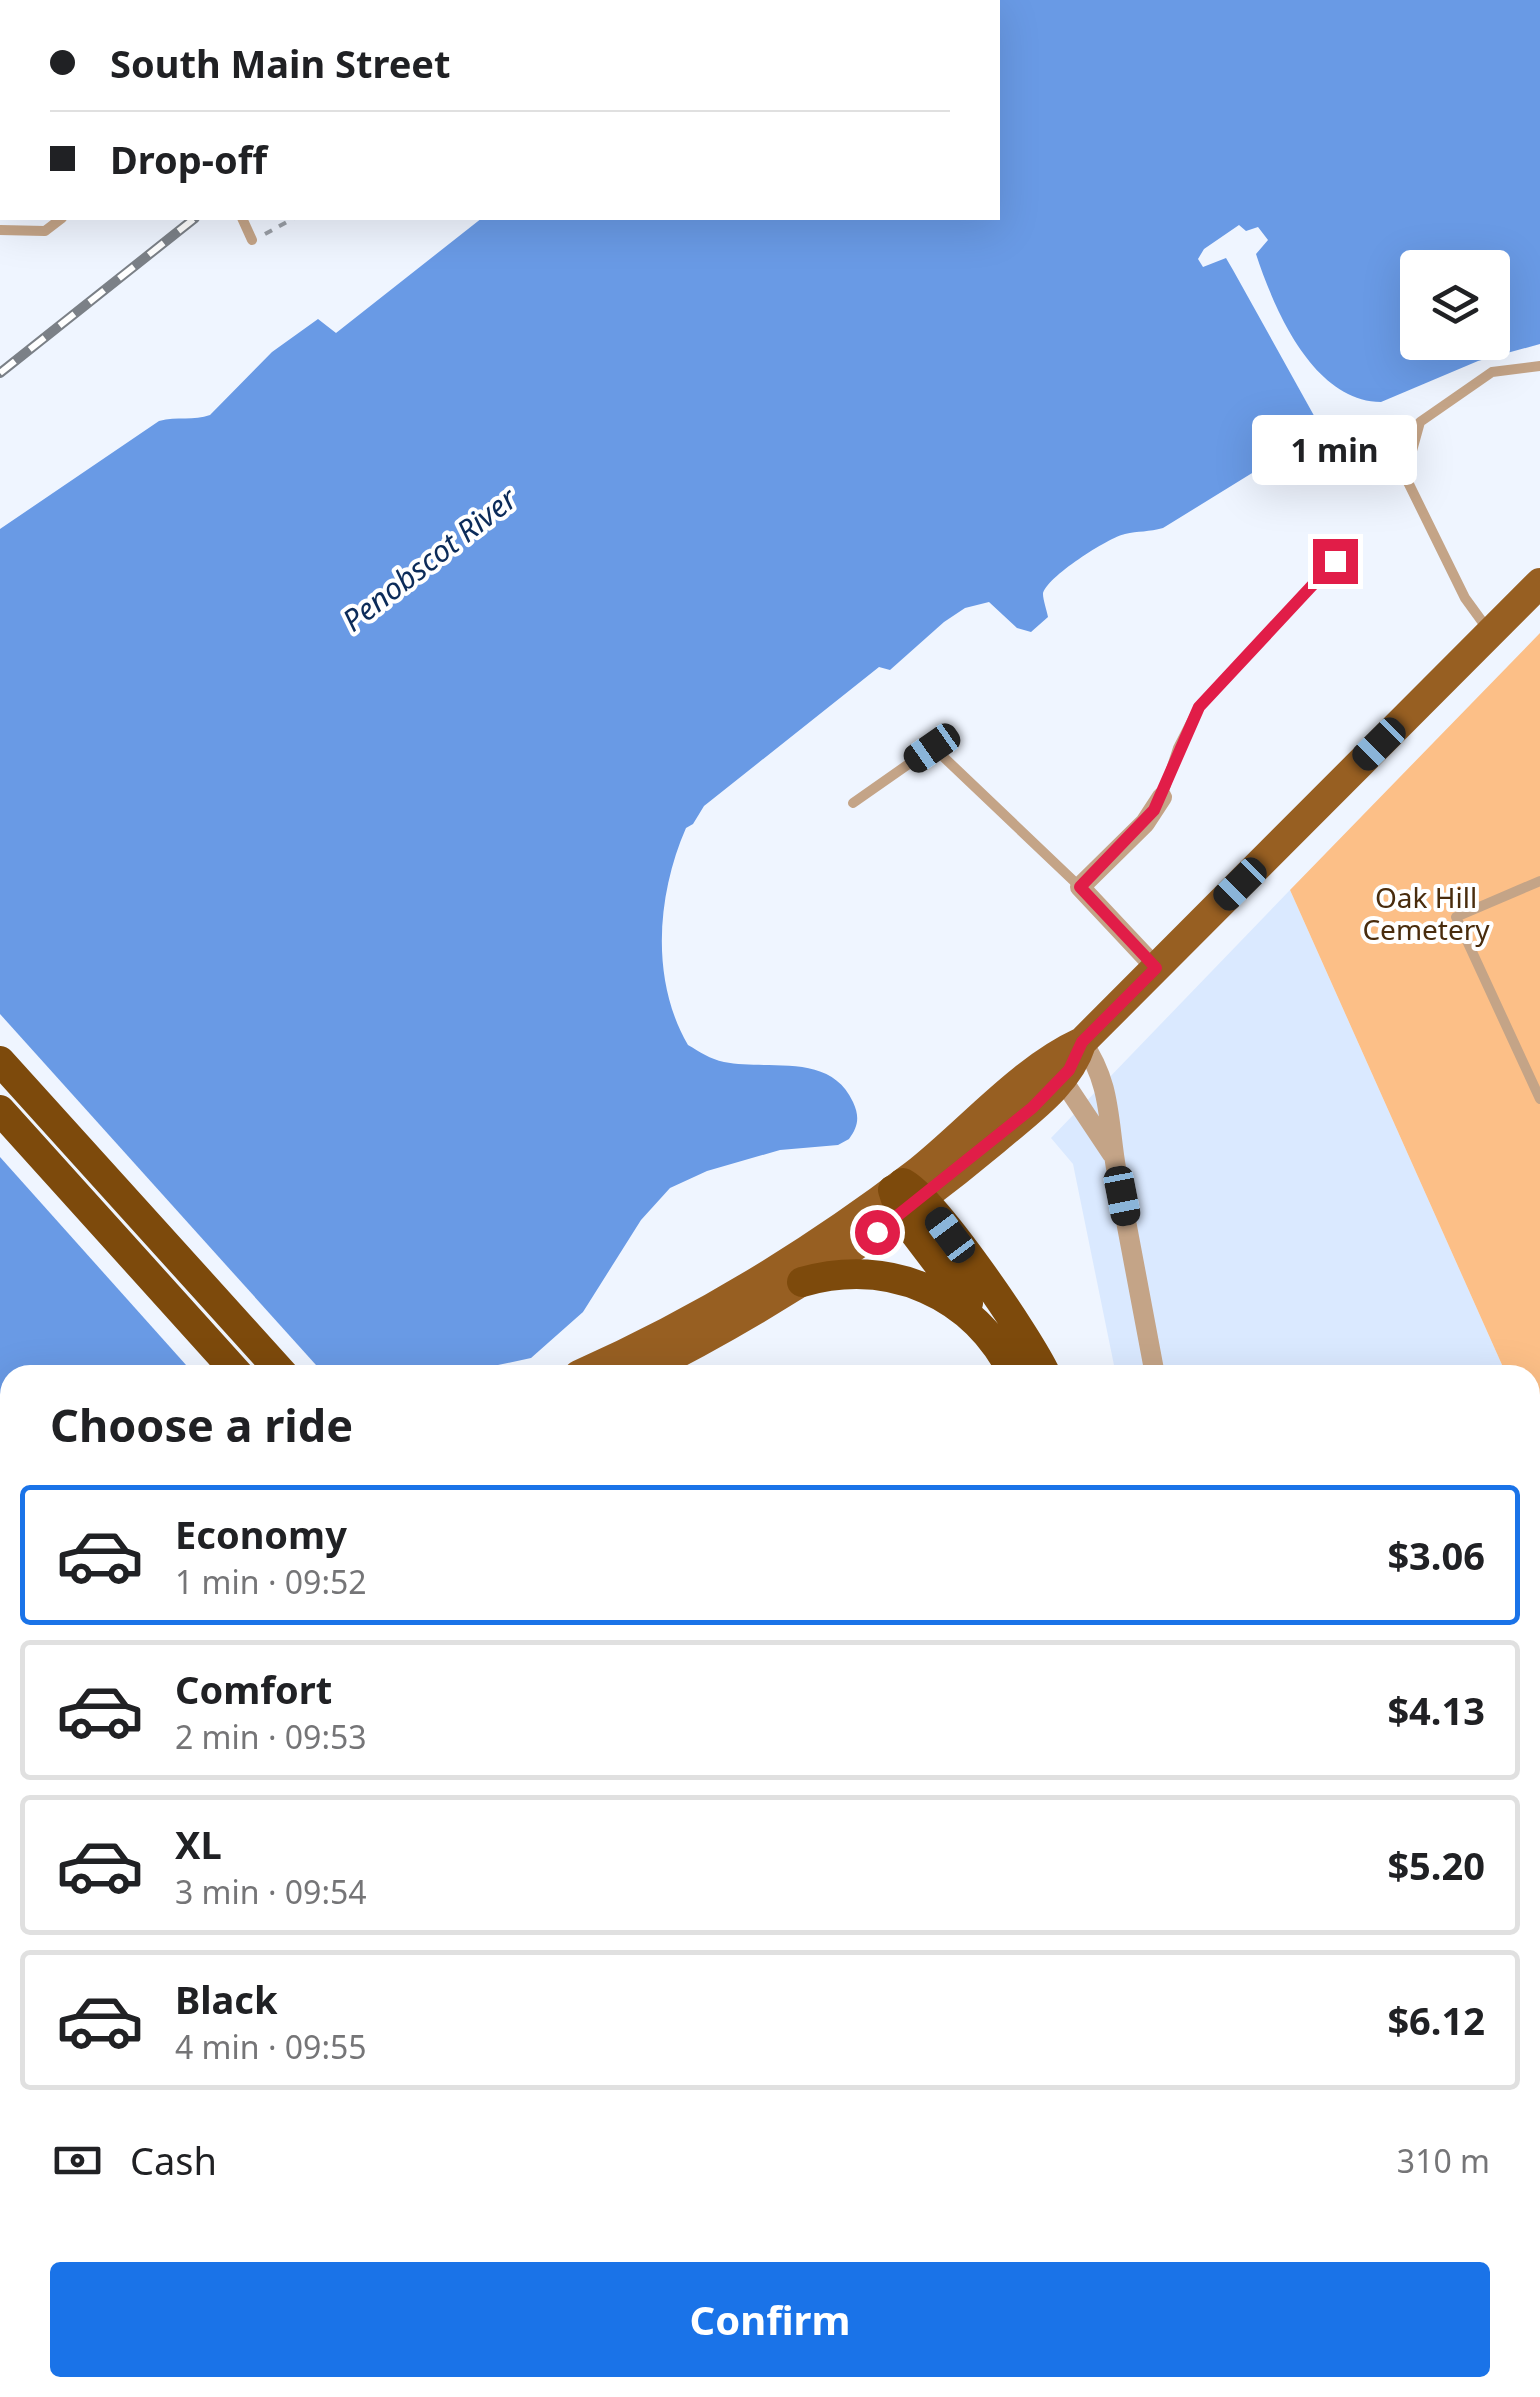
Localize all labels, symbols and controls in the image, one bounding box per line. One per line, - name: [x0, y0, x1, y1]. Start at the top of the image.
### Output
- text: South Main Street: [110, 37, 451, 89]
- text: Drop-off: [110, 133, 267, 185]
- map controls: [1400, 250, 1510, 360]
- button: layers: [1400, 250, 1510, 360]
- callout: 1 min: [1252, 416, 1418, 486]
- text: 1 min: [1290, 428, 1379, 471]
- water label: Penobscot River: [333, 477, 525, 640]
- route end: [1313, 539, 1358, 584]
- car: [1347, 712, 1411, 776]
- car: [899, 719, 965, 777]
- car: [1208, 852, 1272, 916]
- park label: Oak Hill Cemetery: [1362, 878, 1490, 948]
- car: [1102, 1164, 1142, 1228]
- car: [920, 1202, 980, 1268]
- route start: [855, 1210, 900, 1255]
- text: Choose a ride: [50, 1394, 353, 1455]
- text: Economy: [175, 1508, 347, 1560]
- icon: car: [55, 1510, 145, 1600]
- text: $3.06: [1387, 1529, 1485, 1581]
- text: 1 min · 09:52: [175, 1560, 367, 1603]
- text: Comfort: [175, 1663, 332, 1715]
- icon: car: [55, 1665, 145, 1755]
- text: $4.13: [1387, 1684, 1485, 1736]
- text: 2 min · 09:53: [175, 1715, 367, 1758]
- text: XL: [175, 1818, 222, 1870]
- icon: car: [55, 1820, 145, 1910]
- text: $5.20: [1387, 1839, 1485, 1891]
- text: 3 min · 09:54: [175, 1870, 367, 1913]
- text: Black: [175, 1973, 278, 2025]
- icon: car: [55, 1975, 145, 2065]
- text: $6.12: [1387, 1994, 1485, 2046]
- text: 4 min · 09:55: [175, 2025, 367, 2068]
- icon: cash: [50, 2133, 105, 2188]
- text: Cash: [130, 2134, 217, 2186]
- text: 310 m: [1397, 2139, 1490, 2182]
- button: Confirm: [50, 2262, 1490, 2377]

